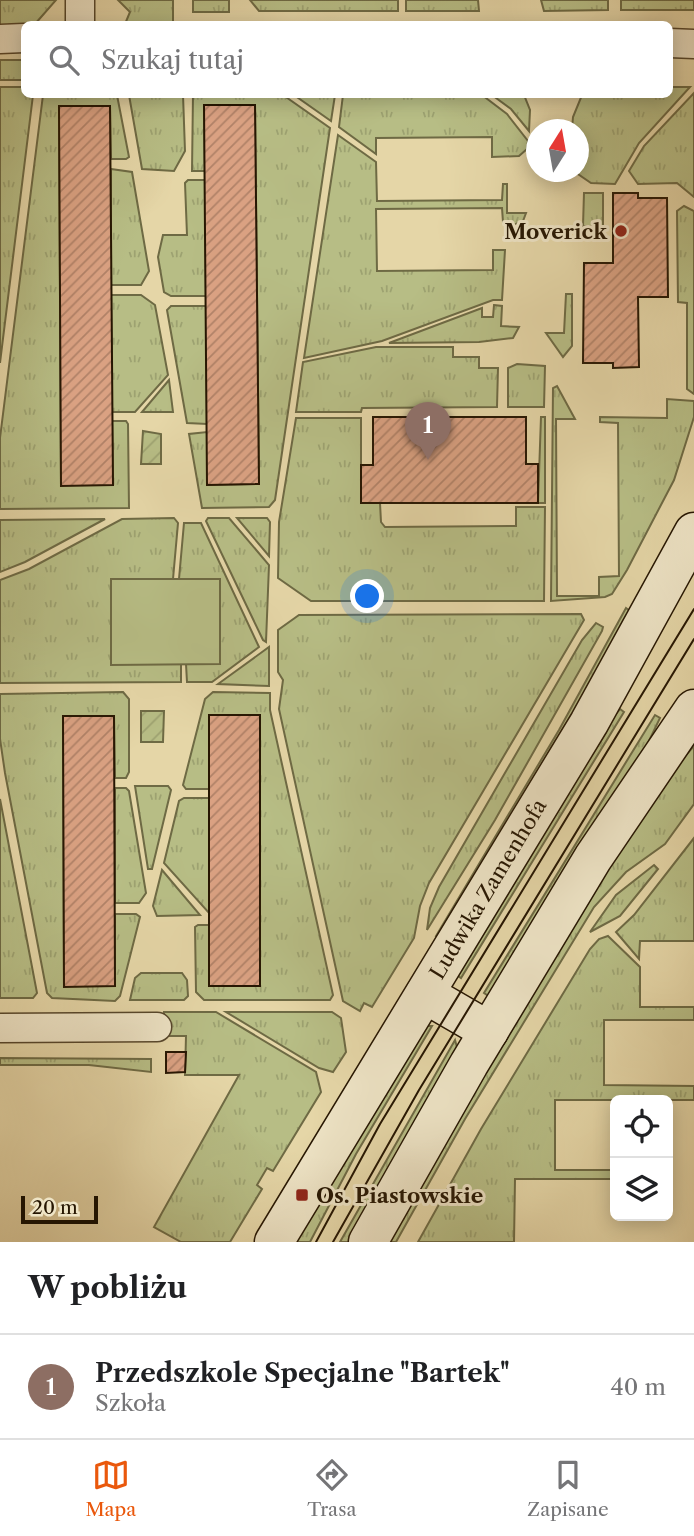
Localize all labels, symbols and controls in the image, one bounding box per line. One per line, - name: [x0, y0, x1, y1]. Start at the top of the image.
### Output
- search box: [21, 21, 673, 98]
- icon: search: [45, 41, 83, 79]
- text: Szukaj tutaj: [101, 44, 244, 76]
- north arrow: [526, 119, 589, 182]
- place label: Moverick: [504, 219, 608, 244]
- marker: Moverick: [613, 223, 629, 239]
- pin: 1: [405, 402, 451, 460]
- your location: [350, 579, 384, 613]
- street label: Ludwika Zamenhofa: [424, 794, 552, 983]
- map controls: [610, 1095, 673, 1221]
- button: locate: [610, 1095, 673, 1158]
- button: layers: [610, 1158, 673, 1221]
- place label: Os. Piastowskie: [316, 1183, 483, 1208]
- marker: Os. Piastowskie: [294, 1187, 310, 1203]
- scale bar: [21, 1193, 98, 1225]
- text: 20 m: [32, 1196, 78, 1219]
- text: W pobliżu: [28, 1269, 187, 1306]
- text: Przedszkole Specjalne "Bartek": [95, 1357, 510, 1389]
- text: 1: [46, 1373, 56, 1401]
- text: 40 m: [611, 1373, 666, 1401]
- text: Szkoła: [95, 1389, 166, 1417]
- tab: Mapa: [85, 1456, 136, 1521]
- tab: Trasa: [307, 1456, 356, 1521]
- tab: Zapisane: [527, 1456, 609, 1521]

